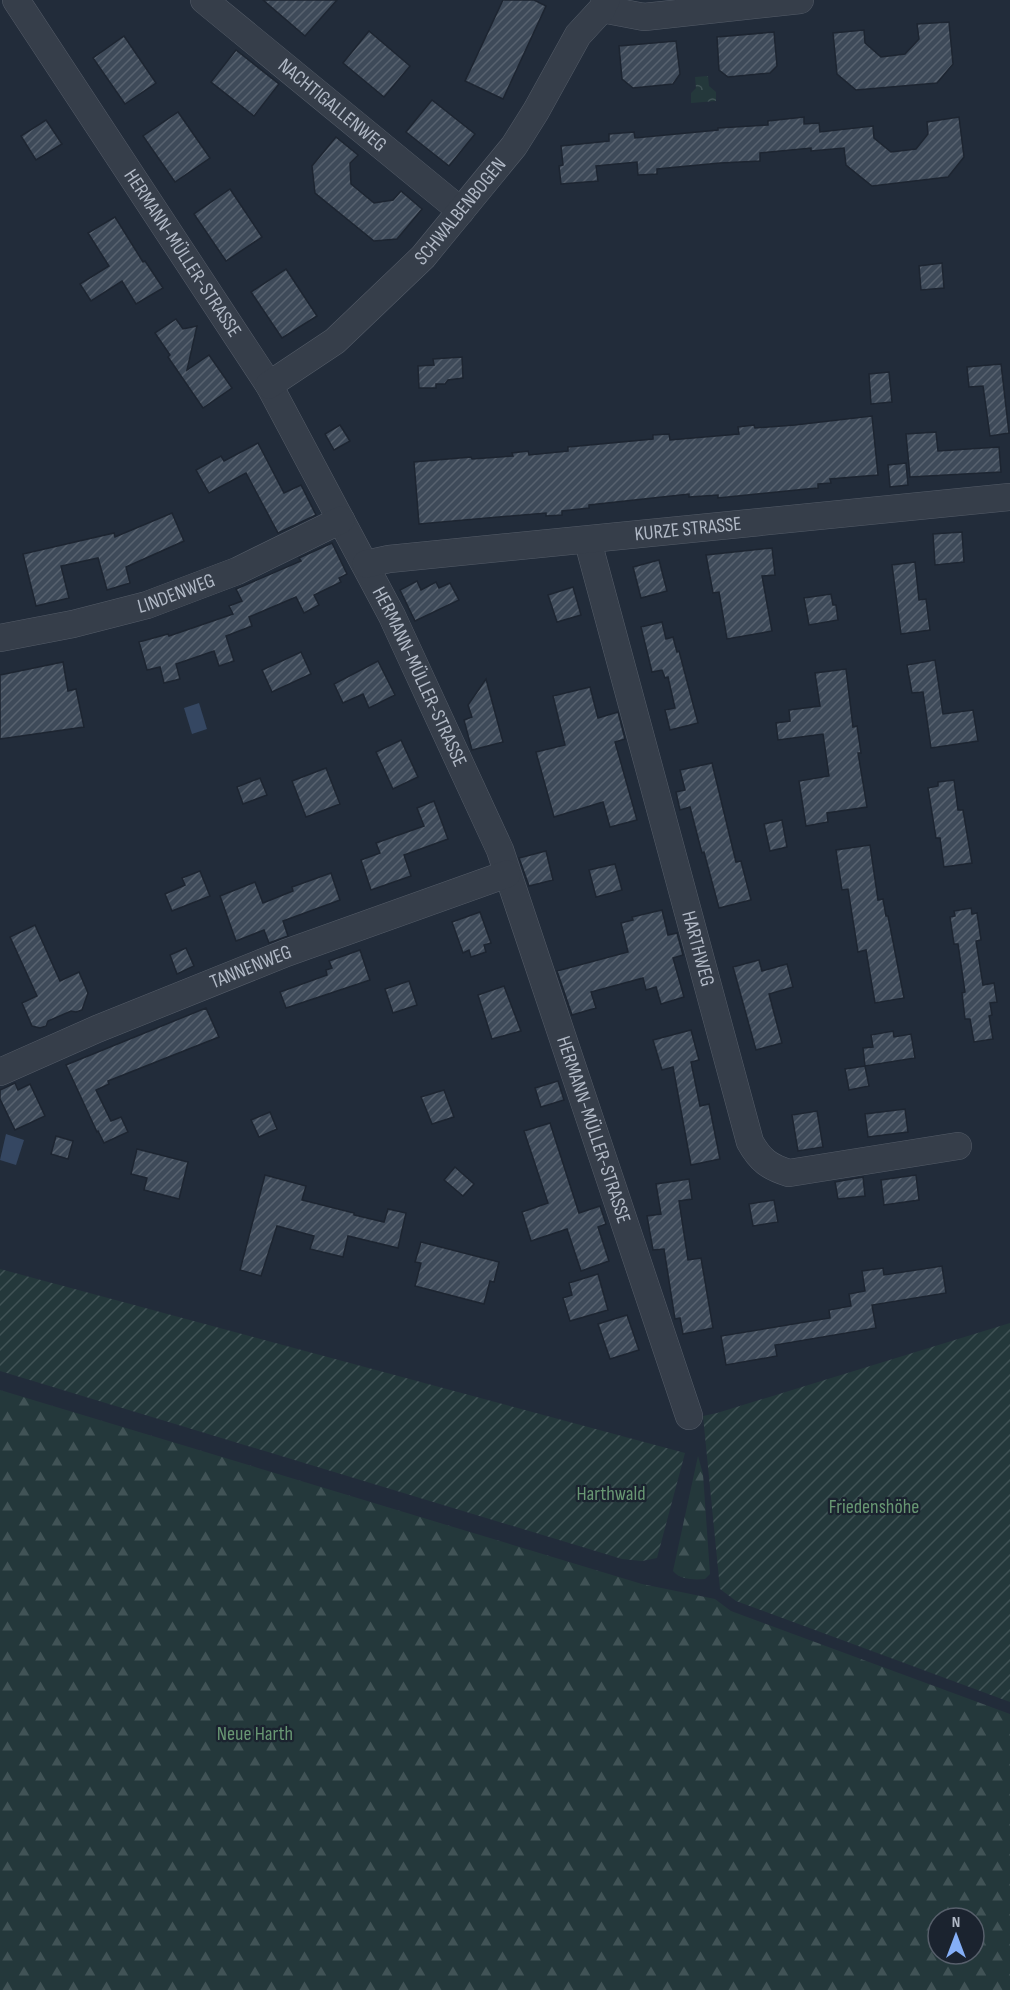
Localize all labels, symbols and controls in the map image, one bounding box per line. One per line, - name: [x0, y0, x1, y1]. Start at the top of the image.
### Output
- street label: NACHTIGALLENWEG: [273, 54, 392, 157]
- street label: SCHWALBENBOGEN: [410, 153, 511, 270]
- street label: HERMANN-MÜLLER-STRASSE: [119, 165, 246, 342]
- street label: KURZE STRASSE: [633, 512, 742, 546]
- street label: LINDENWEG: [135, 568, 218, 619]
- street label: HERMANN-MÜLLER-STRASSE: [367, 583, 472, 770]
- street label: HARTHWEG: [676, 908, 719, 989]
- street label: TANNENWEG: [207, 940, 295, 994]
- street label: HERMANN-MÜLLER-STRASSE: [551, 1033, 636, 1226]
- park label: Harthwald: [576, 1482, 646, 1506]
- park label: Friedenshöhe: [829, 1495, 919, 1519]
- park label: Neue Harth: [217, 1722, 293, 1746]
- north arrow: [926, 1906, 986, 1966]
- text: N: [952, 1913, 960, 1932]

